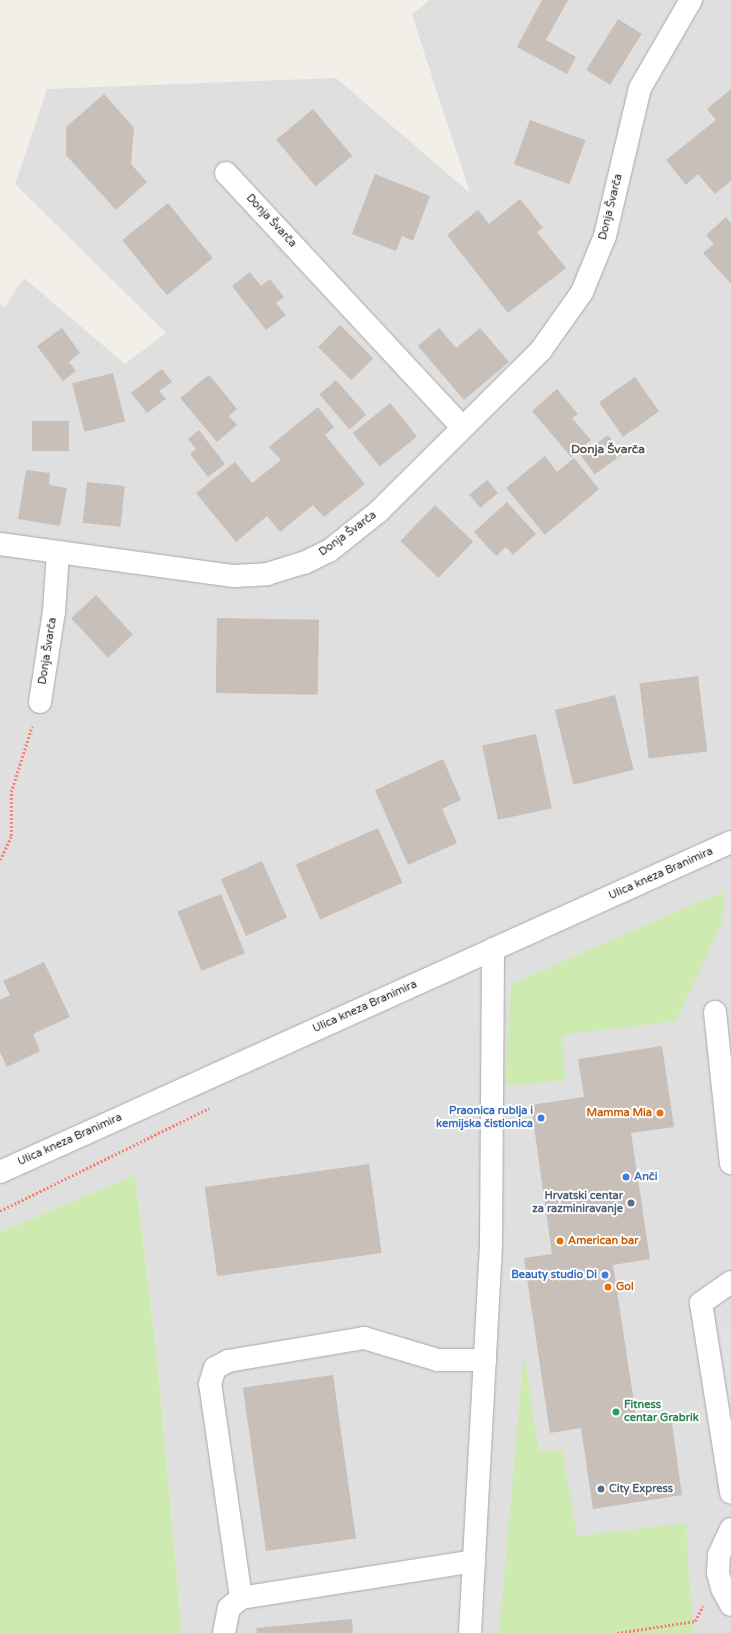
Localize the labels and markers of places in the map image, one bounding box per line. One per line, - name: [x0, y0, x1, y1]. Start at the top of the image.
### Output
- place label: Praonica rublja i kemijska čistionica: [436, 1105, 533, 1131]
- place label: Mamma Mia: [587, 1106, 652, 1120]
- marker: Mamma Mia: [655, 1108, 665, 1118]
- marker: Praonica rublja i kemijska čistionica: [536, 1113, 546, 1123]
- place label: Anči: [634, 1170, 657, 1184]
- marker: Anči: [621, 1172, 631, 1182]
- place label: Hrvatski centar za razminiravanje: [532, 1190, 623, 1216]
- marker: Hrvatski centar za razminiravanje: [626, 1198, 636, 1208]
- place label: American bar: [568, 1234, 638, 1248]
- marker: American bar: [555, 1236, 565, 1246]
- place label: Beauty studio Di: [511, 1268, 597, 1282]
- marker: Beauty studio Di: [600, 1270, 610, 1280]
- place label: Gol: [616, 1280, 634, 1294]
- marker: Gol: [603, 1282, 613, 1292]
- place label: Fitness centar Grabrik: [624, 1399, 699, 1425]
- marker: Fitness centar Grabrik: [611, 1407, 621, 1417]
- place label: City Express: [609, 1482, 673, 1496]
- marker: City Express: [596, 1484, 606, 1494]

